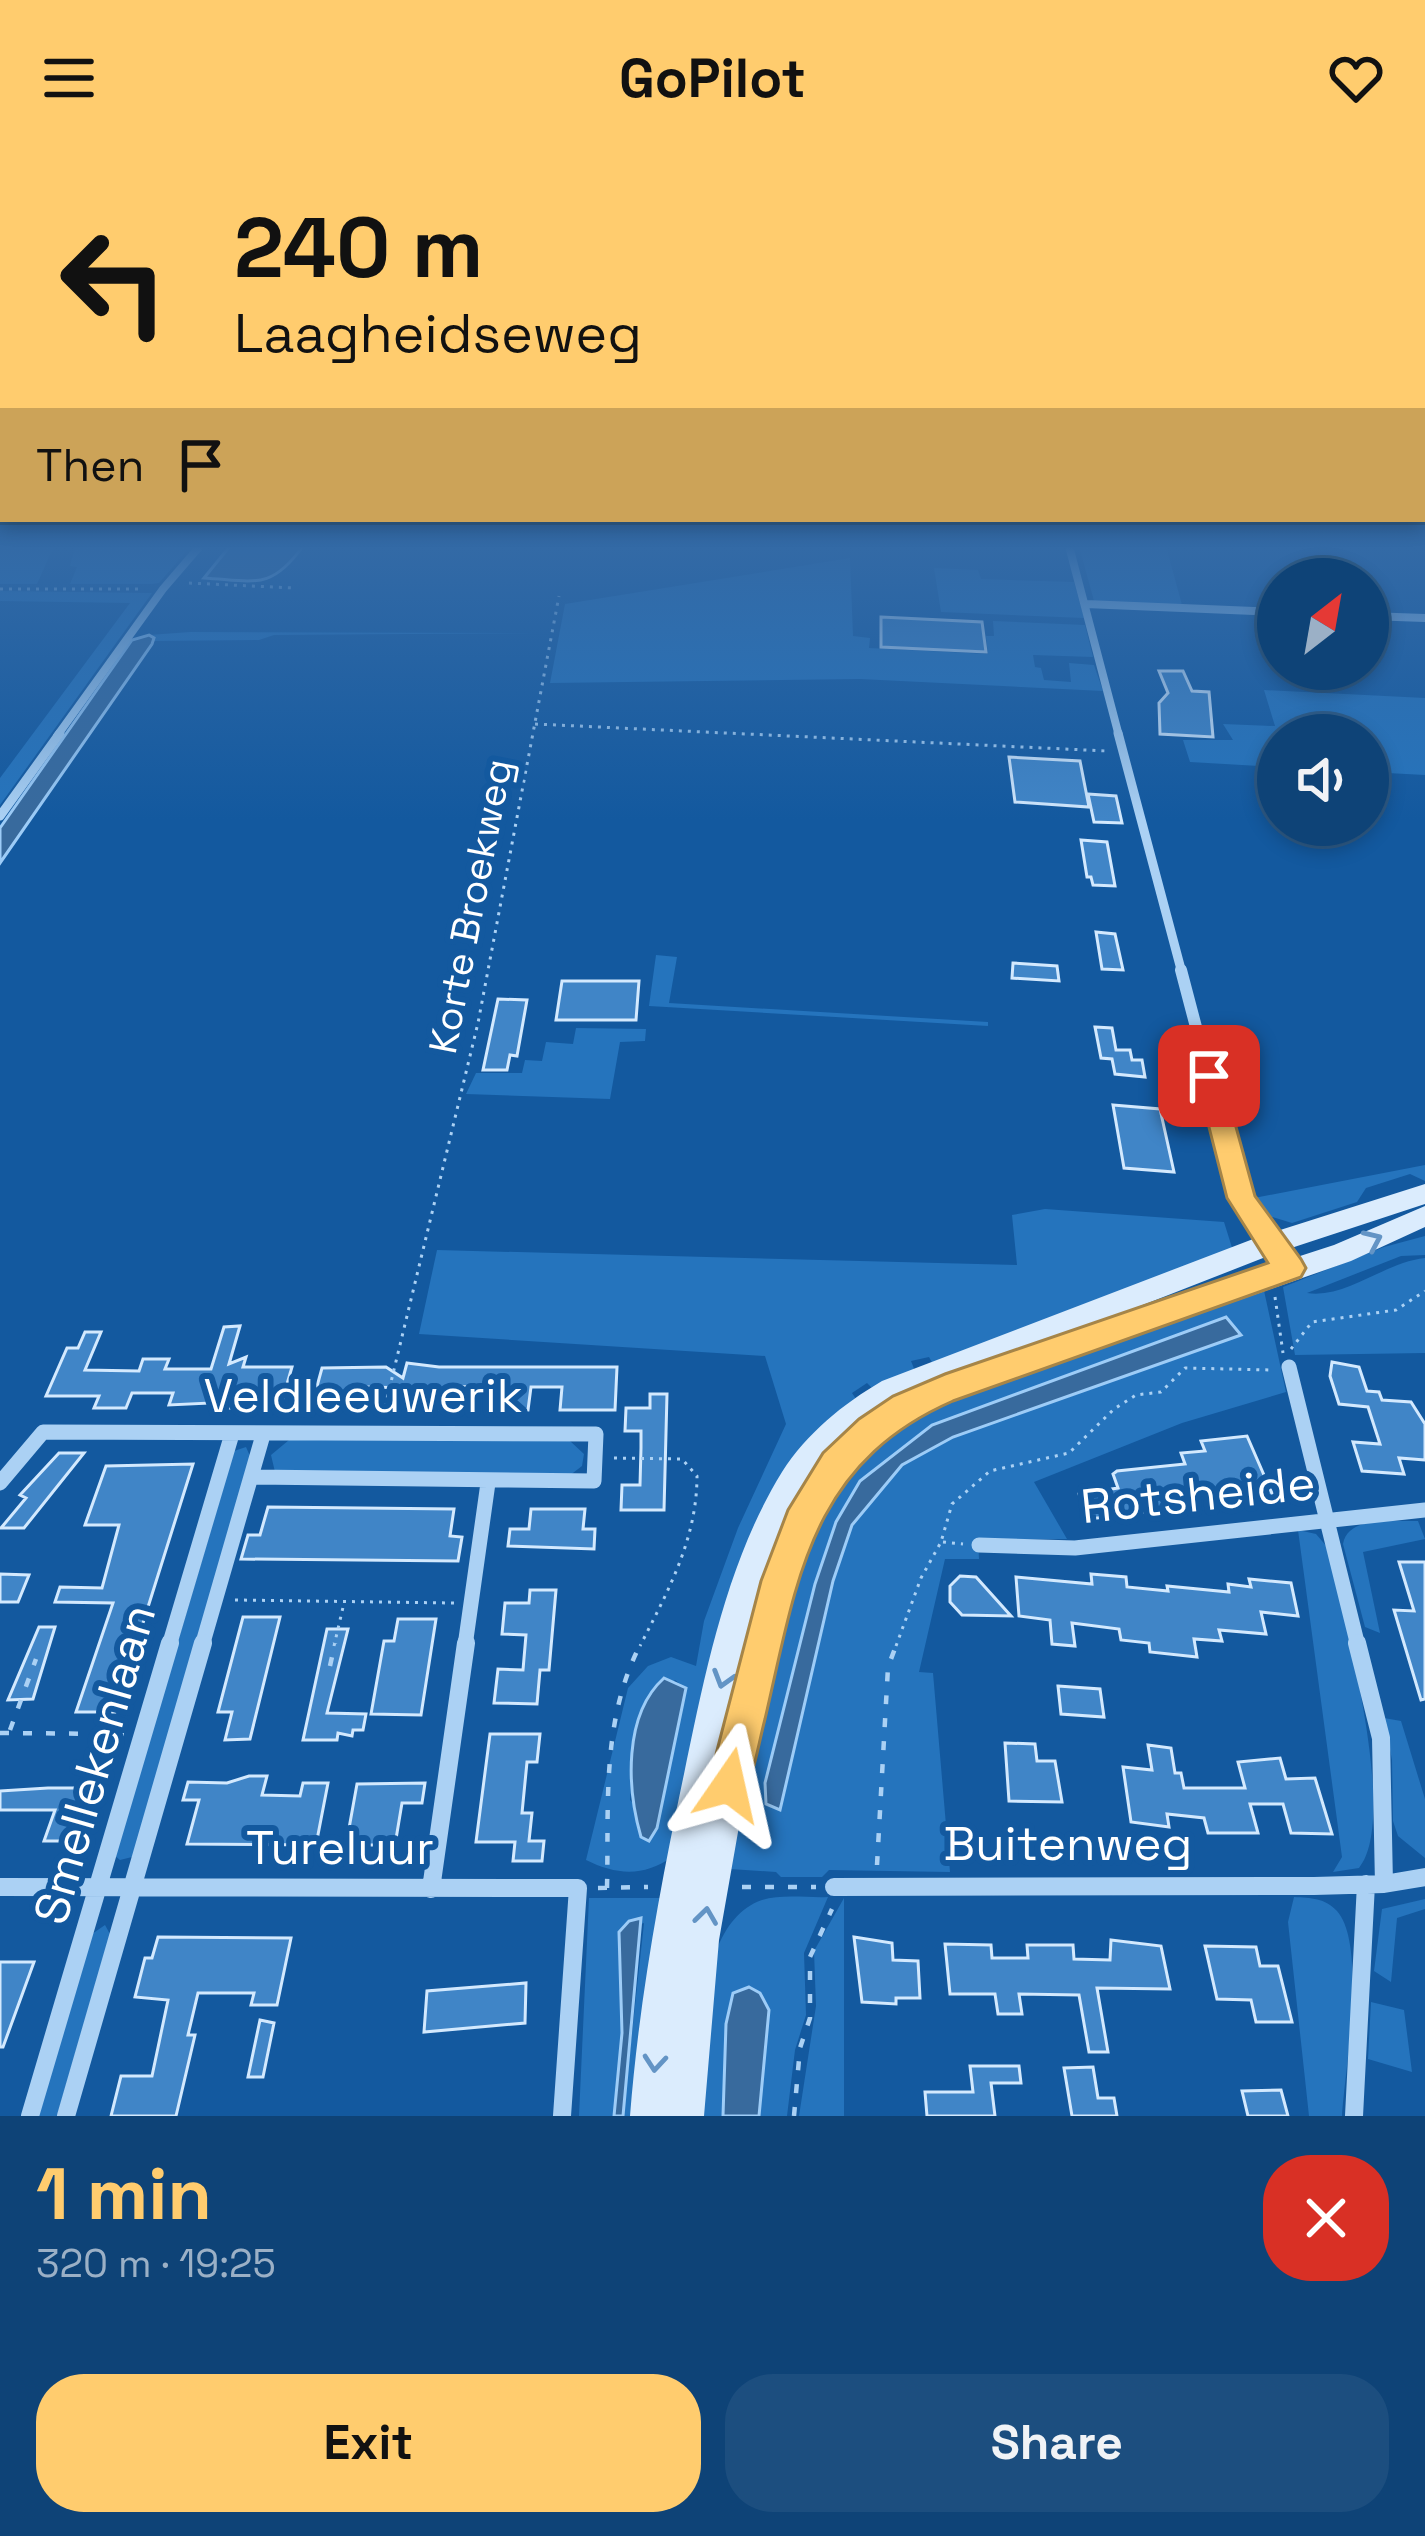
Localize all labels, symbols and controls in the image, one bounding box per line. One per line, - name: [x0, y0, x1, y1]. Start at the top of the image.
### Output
- text: GoPilot: [619, 44, 806, 113]
- icon: menu: [36, 45, 102, 111]
- icon: heart: [1323, 45, 1389, 111]
- text: 240 m: [234, 194, 483, 302]
- icon: left: [36, 204, 192, 360]
- text: Laagheidseweg: [234, 299, 642, 368]
- icon: arrive: [168, 432, 234, 498]
- text: Then: [36, 437, 144, 494]
- north arrow: [1257, 558, 1389, 690]
- map controls: [1257, 558, 1389, 846]
- button: sound: [1257, 714, 1389, 846]
- street label: Korte Broekweg: [418, 755, 523, 1058]
- pin: [1158, 1025, 1260, 1127]
- icon: arrive: [1176, 1043, 1242, 1109]
- one-way arrow: [1361, 1231, 1382, 1254]
- street label: Veldleeuwerik: [203, 1365, 523, 1426]
- street label: Rotsheide: [1078, 1452, 1318, 1537]
- street label: Smellekenlaan: [20, 1597, 169, 1931]
- one-way arrow: [712, 1668, 737, 1689]
- position arrow: [666, 1722, 792, 1848]
- street label: Buitenweg: [944, 1813, 1192, 1874]
- street label: Tureluur: [246, 1817, 434, 1878]
- one-way arrow: [692, 1907, 718, 1926]
- one-way arrow: [643, 2054, 668, 2073]
- text: 1 min: [36, 2148, 212, 2240]
- button: close: [1263, 2155, 1389, 2281]
- text: 320 m · 19:25: [36, 2239, 276, 2288]
- button: Exit: [36, 2374, 701, 2512]
- button: Share: [725, 2374, 1389, 2512]

